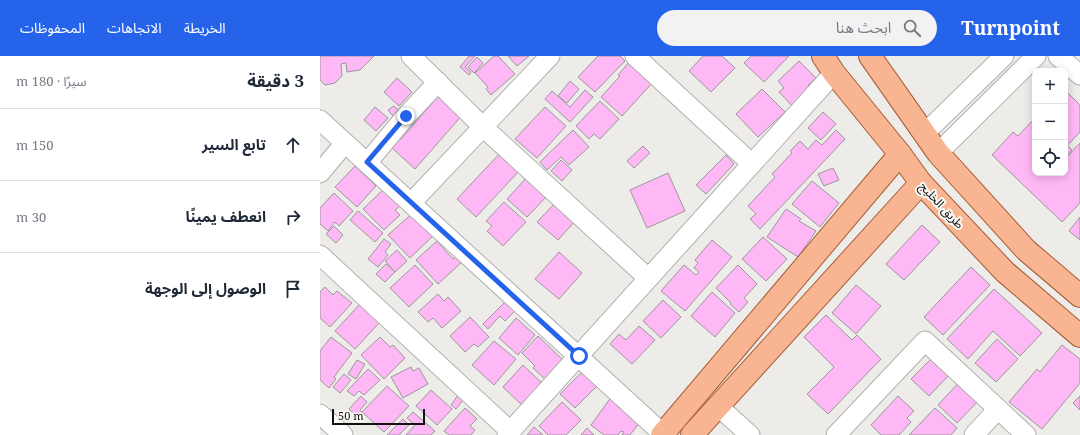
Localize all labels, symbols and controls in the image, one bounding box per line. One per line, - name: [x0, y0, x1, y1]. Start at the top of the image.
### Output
- search box: [657, 10, 937, 46]
- text: Turnpoint: [961, 15, 1060, 41]
- text: ابحث هنا: [836, 17, 891, 37]
- icon: search: [901, 17, 923, 39]
- text: المحفوظات: [20, 18, 85, 37]
- text: الاتجاهات: [107, 18, 162, 37]
- text: الخريطة: [184, 18, 226, 37]
- map controls: [1032, 68, 1068, 176]
- button: +: [1032, 68, 1068, 104]
- text: 3 دقيقة: [247, 69, 304, 92]
- text: سيرًا · 180 m: [16, 72, 86, 90]
- button: −: [1032, 104, 1068, 140]
- route end: [397, 107, 415, 125]
- text: تابع السير: [202, 134, 266, 154]
- icon: ahead: [282, 134, 304, 156]
- text: 150 m: [16, 136, 54, 154]
- button: locate: [1032, 140, 1068, 176]
- street label: طريق الخليج: [915, 178, 968, 233]
- text: انعطف يمينًا: [185, 206, 266, 226]
- icon: right: [282, 206, 304, 228]
- text: 30 m: [16, 208, 46, 226]
- text: الوصول إلى الوجهة: [145, 278, 266, 298]
- icon: arrive: [282, 278, 304, 300]
- route start: [570, 347, 588, 365]
- scale bar: [332, 407, 425, 426]
- text: 50 m: [338, 408, 364, 423]

